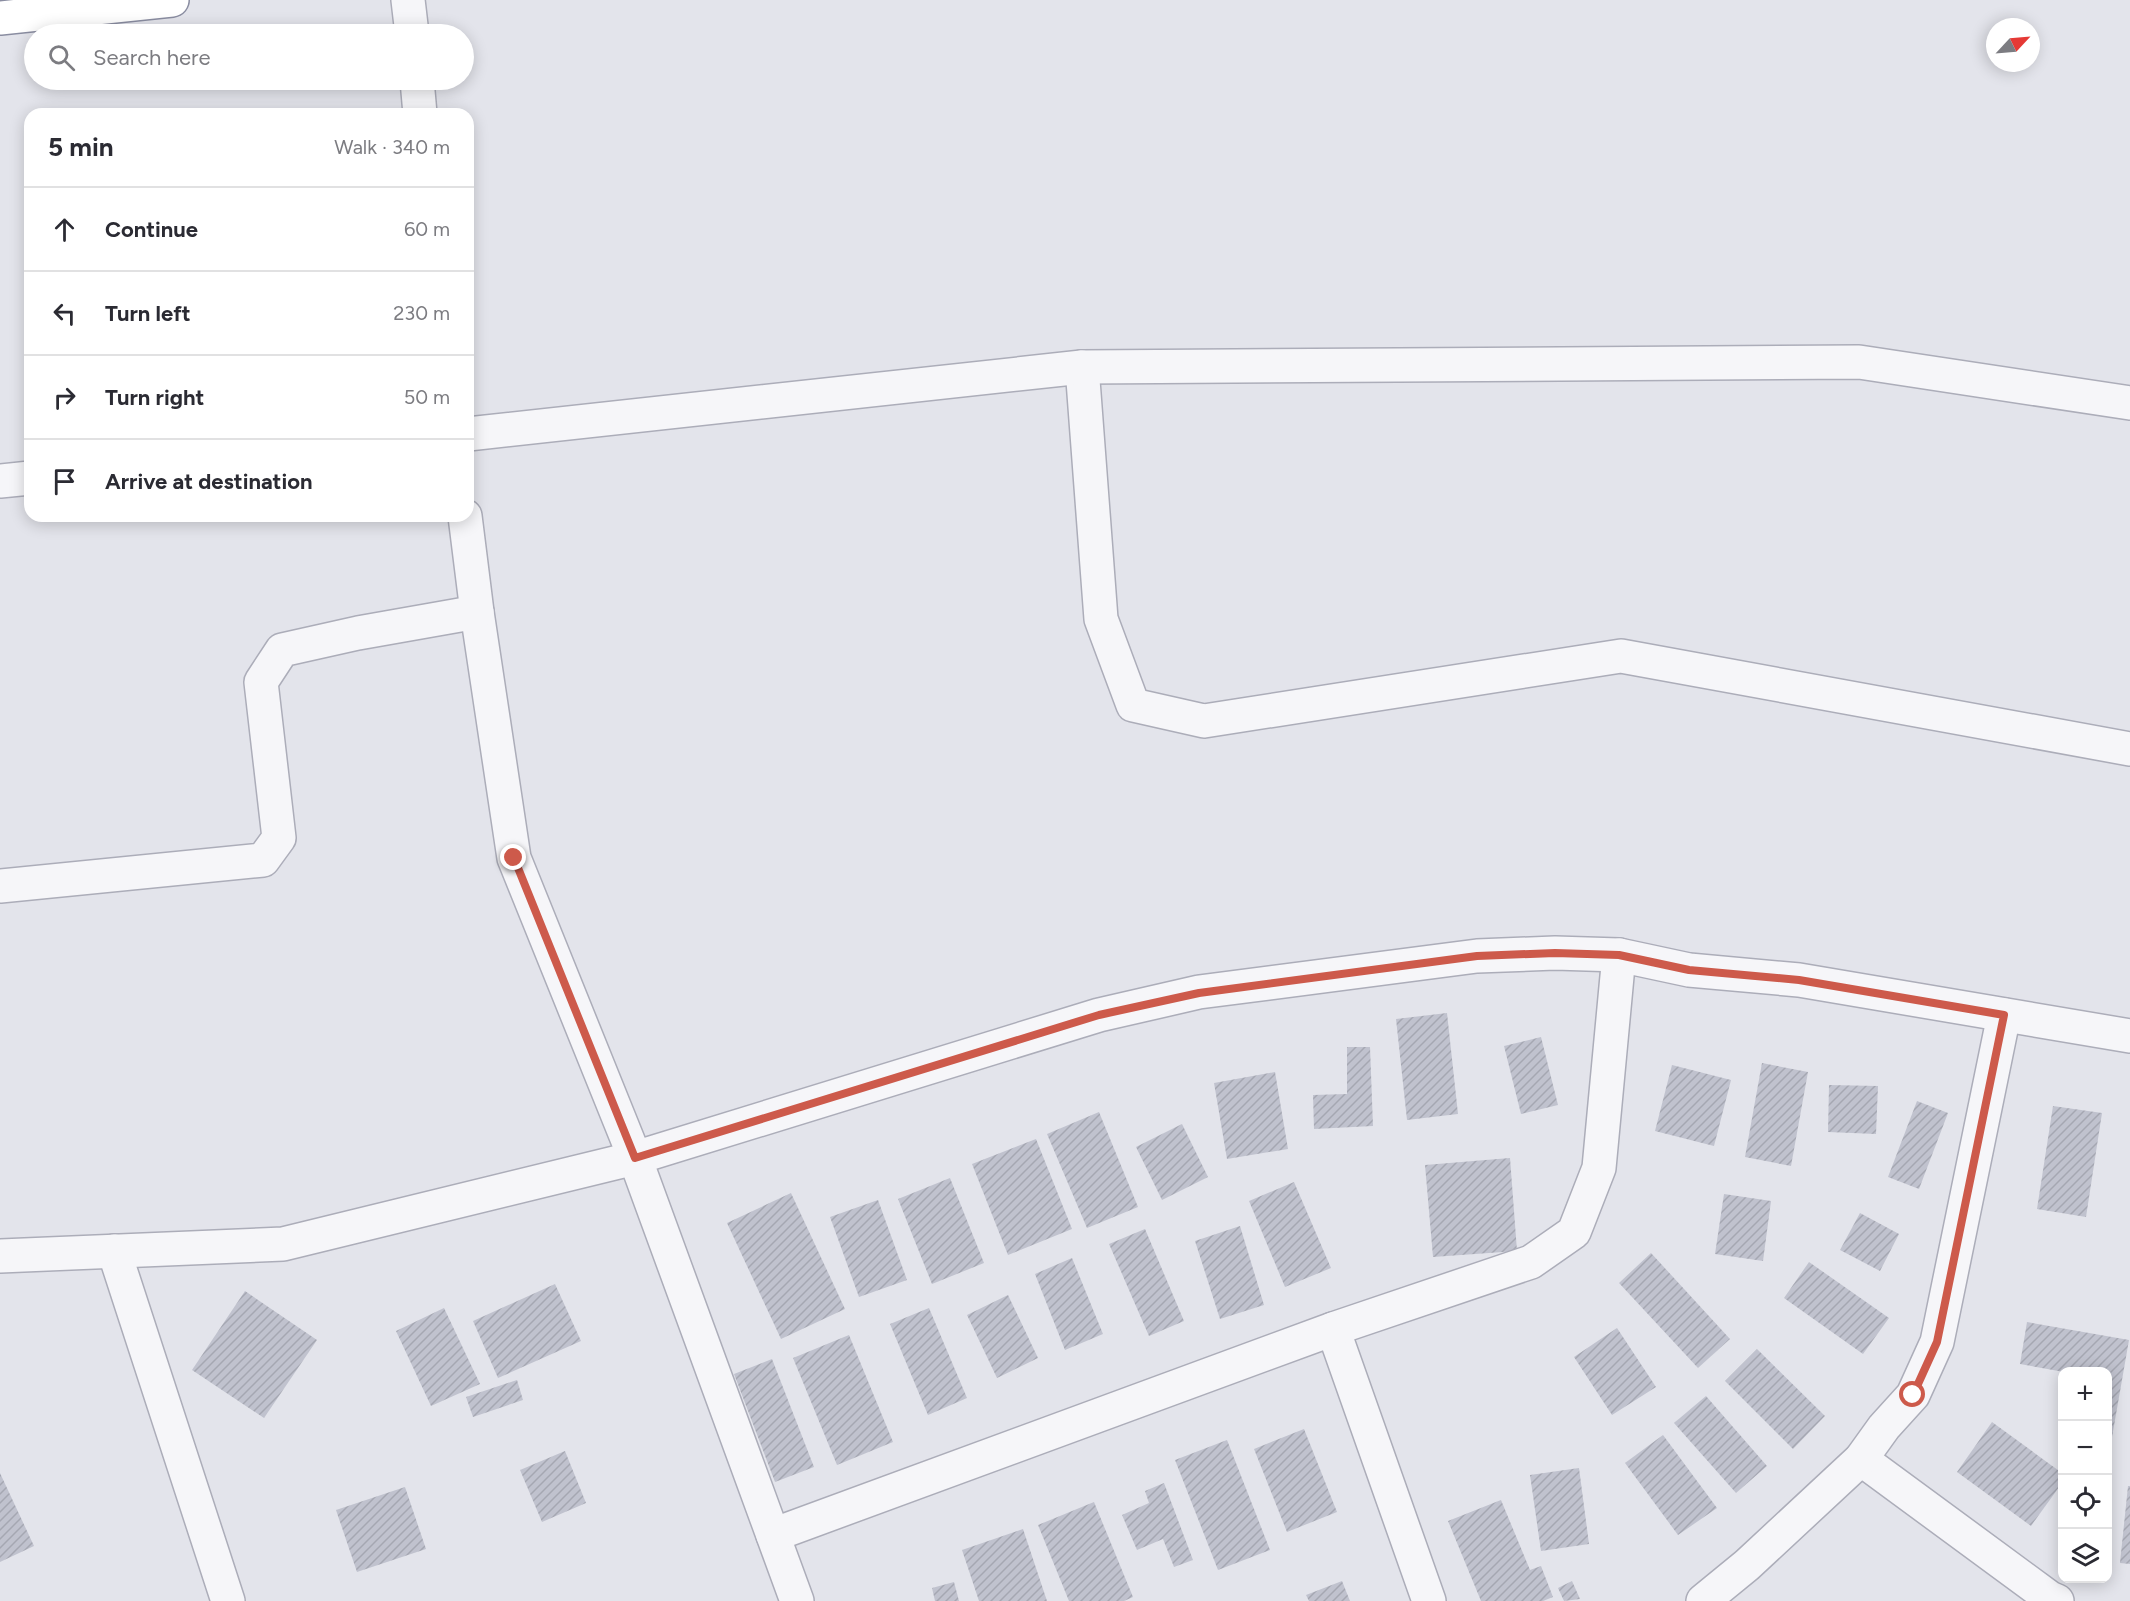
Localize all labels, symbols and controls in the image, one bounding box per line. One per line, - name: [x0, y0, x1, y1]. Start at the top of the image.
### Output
- north arrow: [1986, 18, 2040, 72]
- search box: [24, 24, 474, 90]
- icon: search: [45, 41, 78, 74]
- text: Search here: [93, 44, 211, 71]
- text: 5 min: [48, 131, 114, 163]
- text: Walk · 340 m: [334, 135, 450, 159]
- icon: ahead: [48, 213, 81, 246]
- text: Continue: [105, 216, 198, 243]
- text: 60 m: [404, 217, 450, 241]
- icon: left: [48, 297, 81, 330]
- text: Turn left: [105, 300, 191, 327]
- text: 230 m: [393, 301, 450, 325]
- icon: right: [48, 381, 81, 414]
- text: Turn right: [105, 384, 204, 411]
- text: 50 m: [404, 385, 450, 409]
- icon: arrive: [48, 465, 81, 498]
- text: Arrive at destination: [105, 468, 313, 495]
- route end: [500, 844, 526, 870]
- map controls: [2058, 1367, 2112, 1583]
- button: +: [2058, 1367, 2112, 1421]
- route start: [1899, 1381, 1925, 1407]
- button: −: [2058, 1421, 2112, 1475]
- button: locate: [2058, 1475, 2112, 1529]
- button: layers: [2058, 1529, 2112, 1583]

